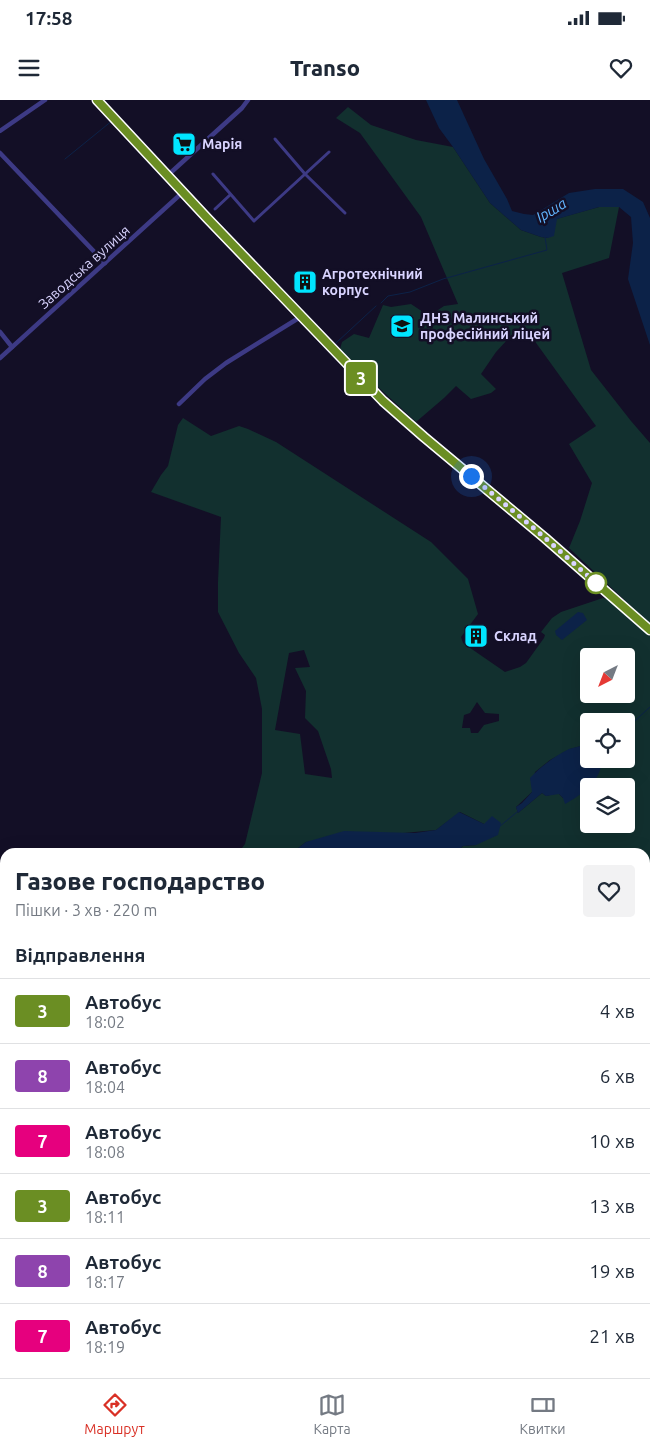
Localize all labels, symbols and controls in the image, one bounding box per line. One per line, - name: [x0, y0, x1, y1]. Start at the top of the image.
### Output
- text: 17:58: [25, 7, 73, 29]
- icon: menu: [15, 54, 43, 82]
- icon: heart: [607, 54, 635, 82]
- text: Transo: [290, 55, 360, 80]
- supermarket icon: Марія: [171, 131, 197, 157]
- place label: Марія: [202, 136, 242, 152]
- water label: Ірша: [533, 194, 569, 226]
- street label: Заводська вулиця: [35, 222, 133, 312]
- place label: Агротехнічний корпус: [322, 266, 423, 298]
- building icon: Агротехнічний корпус: [292, 269, 318, 295]
- place label: ДНЗ Малинський професійний ліцей: [420, 310, 550, 342]
- school or university icon: ДНЗ Малинський професійний ліцей: [389, 313, 415, 339]
- line badge: 3: [345, 362, 377, 394]
- text: 3: [356, 368, 366, 388]
- your location: [459, 464, 484, 489]
- unlabelled marker: [585, 572, 607, 594]
- building icon: Склад: [463, 623, 489, 649]
- place label: Склад: [494, 628, 537, 644]
- north arrow: [580, 648, 635, 702]
- map controls: [580, 648, 635, 833]
- button: locate: [580, 713, 635, 768]
- button: layers: [580, 778, 635, 833]
- button: heart: [583, 865, 635, 917]
- text: Газове господарство: [15, 868, 265, 895]
- text: Пішки · 3 хв · 220 m: [15, 901, 157, 919]
- text: Відправлення: [15, 944, 145, 966]
- text: Автобус: [85, 991, 161, 1013]
- text: 4 хв: [600, 1000, 635, 1022]
- text: 3: [37, 1001, 48, 1021]
- text: 18:02: [85, 1013, 125, 1031]
- text: Автобус: [85, 1056, 161, 1078]
- text: 6 хв: [600, 1065, 635, 1087]
- text: 8: [37, 1066, 48, 1086]
- text: 18:04: [85, 1078, 125, 1096]
- text: Автобус: [85, 1121, 161, 1143]
- text: 10 хв: [589, 1130, 635, 1152]
- text: 7: [37, 1131, 48, 1151]
- text: 18:08: [85, 1143, 125, 1161]
- text: Автобус: [85, 1186, 161, 1208]
- text: 13 хв: [589, 1195, 635, 1217]
- text: 3: [37, 1196, 48, 1216]
- text: 18:11: [85, 1208, 125, 1226]
- text: Автобус: [85, 1251, 161, 1273]
- text: 19 хв: [589, 1260, 635, 1282]
- text: 8: [37, 1261, 48, 1281]
- text: 18:17: [85, 1273, 125, 1291]
- text: Автобус: [85, 1316, 161, 1338]
- text: 21 хв: [589, 1325, 635, 1347]
- text: 7: [37, 1326, 48, 1346]
- text: 18:19: [85, 1338, 125, 1356]
- tab: Маршрут: [84, 1391, 145, 1437]
- tab: Карта: [313, 1391, 351, 1437]
- tab: Квитки: [519, 1391, 566, 1437]

